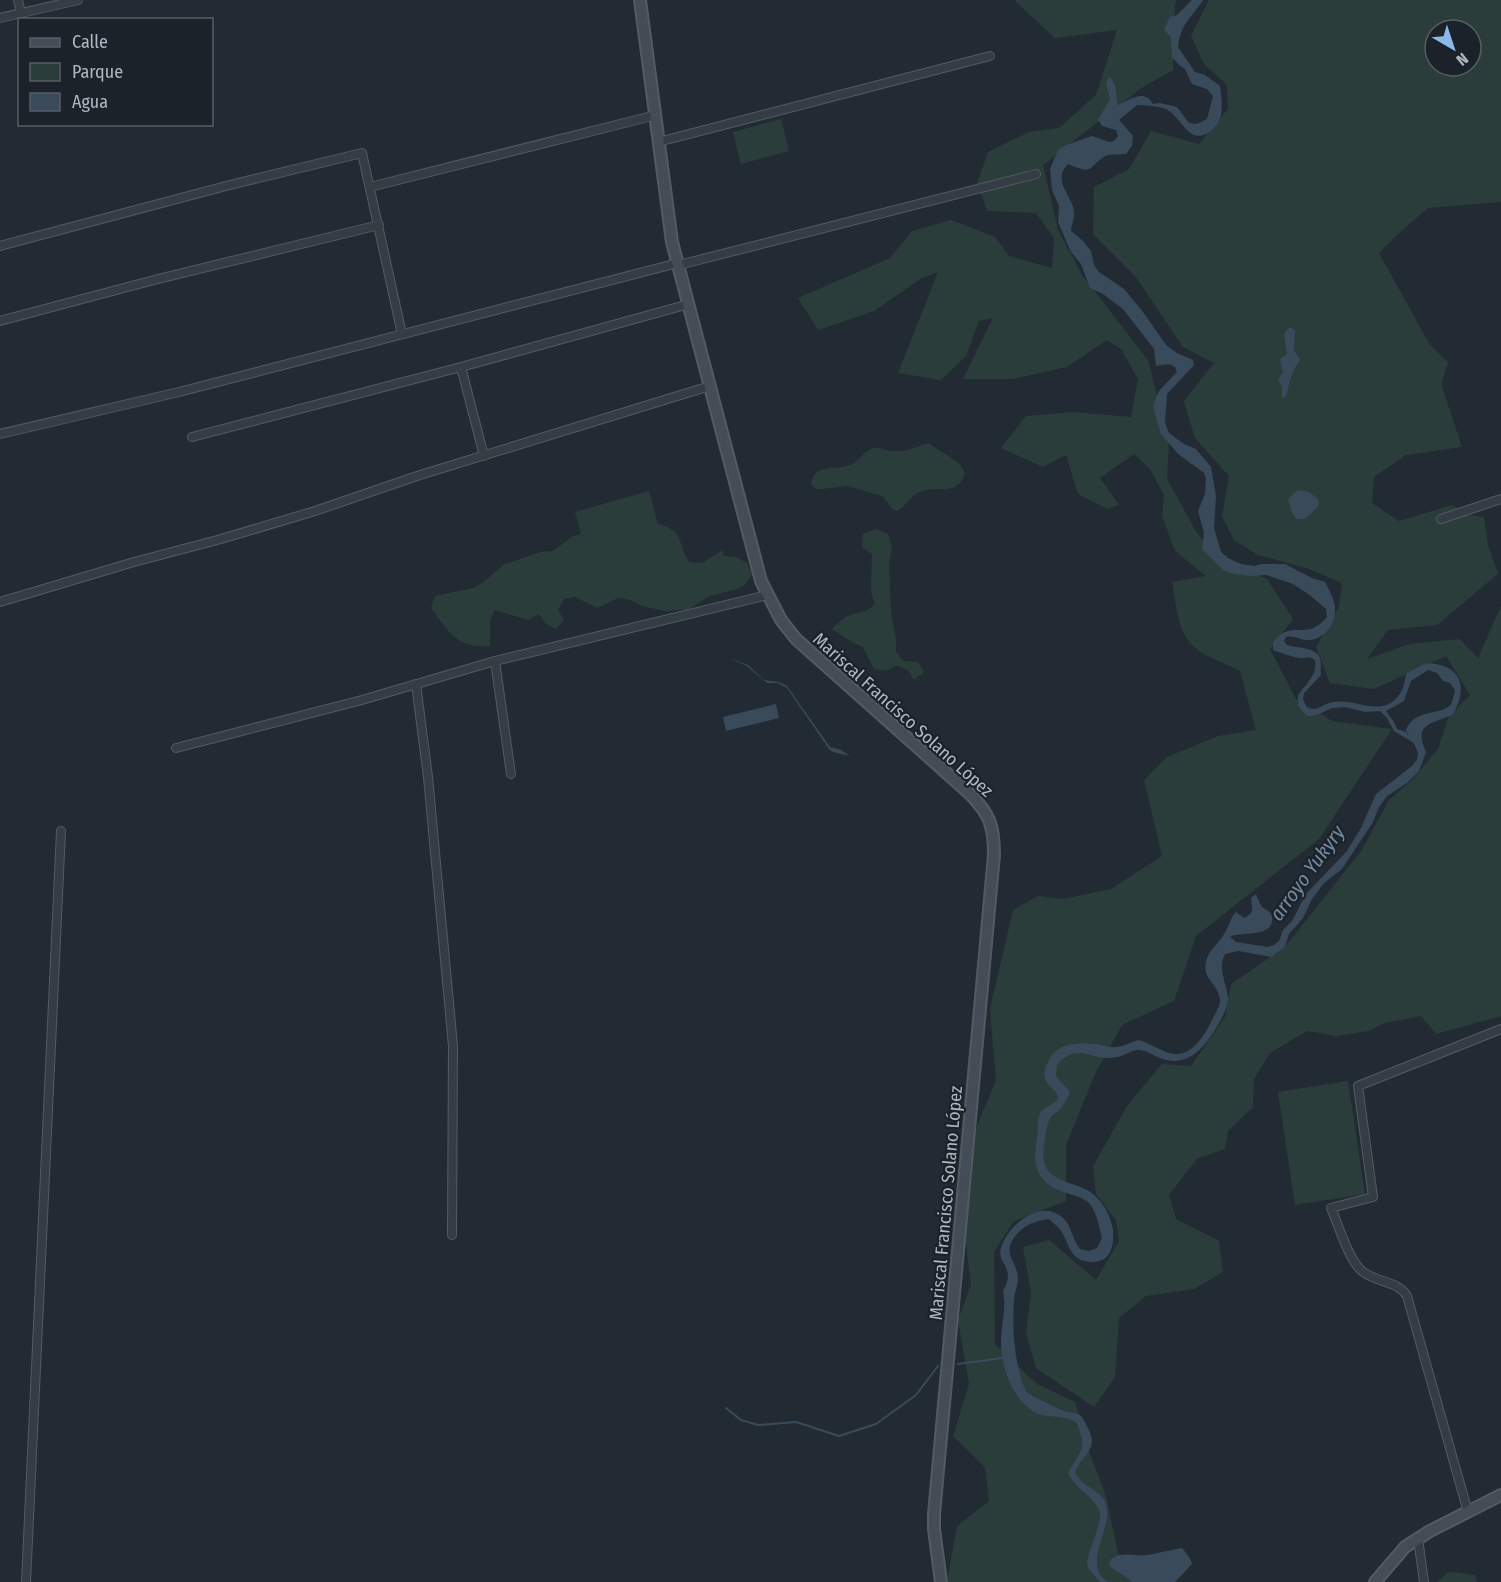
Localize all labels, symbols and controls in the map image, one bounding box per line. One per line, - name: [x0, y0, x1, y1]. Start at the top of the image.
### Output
- legend: [18, 18, 213, 126]
- north arrow: [1423, 18, 1483, 78]
- text: Calle: [72, 31, 108, 53]
- text: N: [1452, 49, 1472, 70]
- text: Parque: [72, 61, 123, 83]
- text: Agua: [72, 91, 108, 113]
- street label: Mariscal Francisco Solano López: [808, 628, 998, 802]
- water label: arroyo Yukyry: [1264, 820, 1350, 925]
- street label: Mariscal Francisco Solano López: [925, 1085, 967, 1321]

